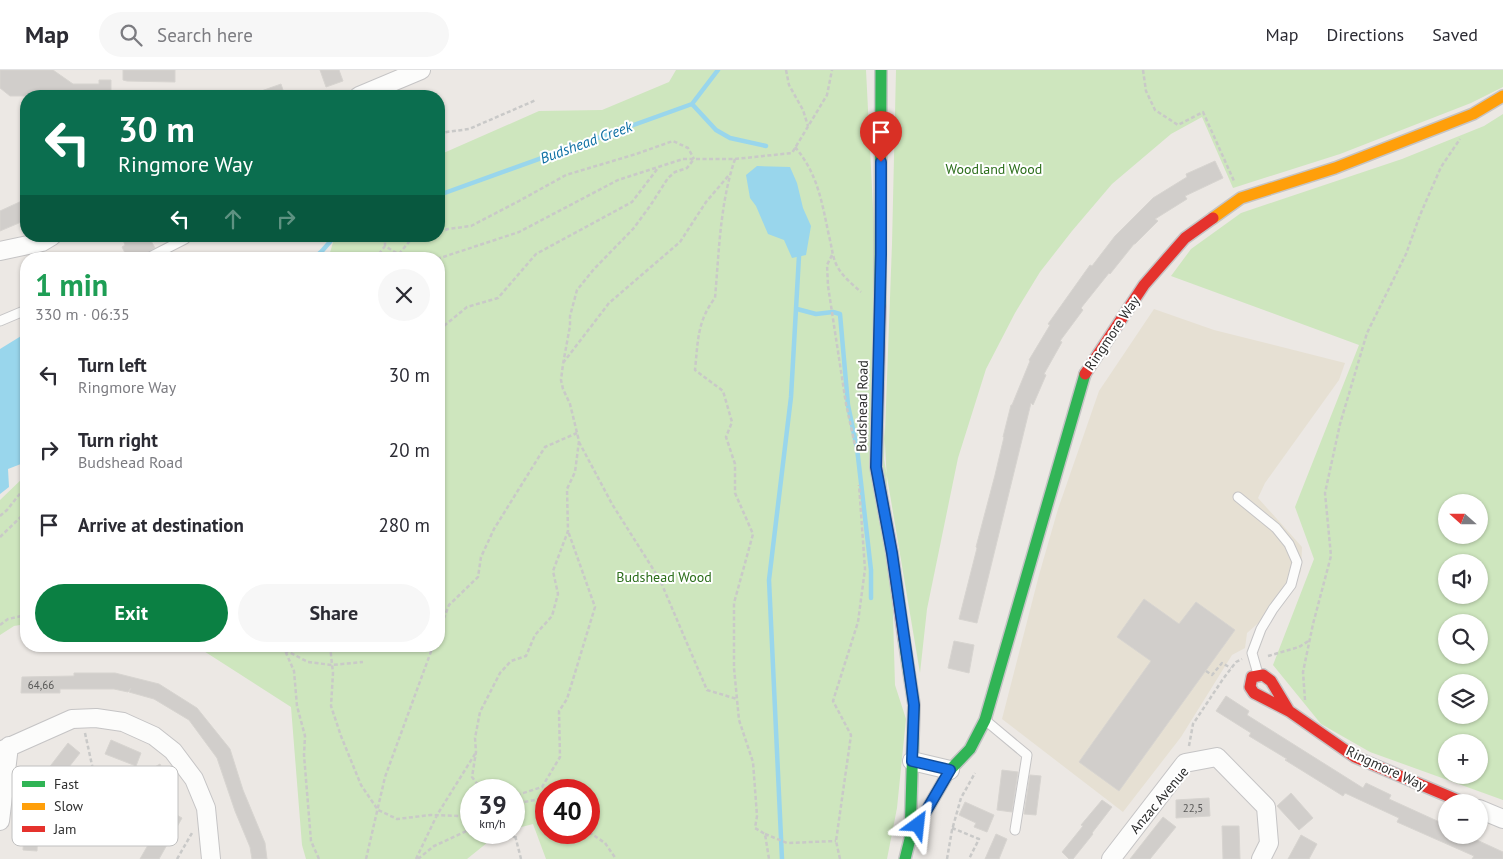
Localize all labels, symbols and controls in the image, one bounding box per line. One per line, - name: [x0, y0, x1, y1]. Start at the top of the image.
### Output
- search box: [99, 12, 449, 57]
- text: Map: [25, 19, 69, 50]
- icon: search: [117, 21, 145, 49]
- text: Search here: [157, 23, 253, 47]
- text: Map: [1266, 23, 1298, 46]
- text: Directions: [1326, 23, 1404, 46]
- text: Saved: [1432, 23, 1478, 46]
- text: 30 m: [118, 106, 195, 152]
- icon: left: [35, 110, 100, 175]
- pin: [860, 111, 902, 162]
- water label: Budshead Creek: [537, 116, 636, 167]
- icon: arrive: [867, 118, 895, 146]
- text: Ringmore Way: [118, 150, 253, 178]
- park label: Woodland Wood: [946, 160, 1042, 178]
- icon: left: [166, 205, 194, 233]
- icon: ahead: [219, 205, 247, 233]
- icon: right: [272, 205, 300, 233]
- text: 1 min: [35, 265, 108, 304]
- button: close: [378, 269, 430, 321]
- street label: Ringmore Way: [1081, 292, 1144, 374]
- text: 330 m · 06:35: [35, 304, 130, 324]
- text: Turn left: [78, 353, 147, 377]
- street label: Budshead Road: [852, 360, 872, 452]
- icon: left: [35, 361, 63, 389]
- text: 30 m: [389, 363, 430, 387]
- text: Ringmore Way: [78, 377, 176, 397]
- text: Turn right: [78, 428, 158, 452]
- icon: right: [35, 436, 63, 464]
- text: 20 m: [389, 438, 430, 462]
- text: Budshead Road: [78, 452, 183, 472]
- north arrow: [1438, 494, 1488, 544]
- map controls: [1438, 494, 1488, 844]
- icon: arrive: [35, 511, 63, 539]
- text: Arrive at destination: [78, 513, 244, 537]
- text: 280 m: [378, 513, 430, 537]
- button: sound: [1438, 554, 1488, 604]
- park label: Budshead Wood: [616, 568, 712, 586]
- button: Exit: [35, 584, 228, 642]
- button: Share: [238, 584, 430, 642]
- button: search: [1438, 614, 1488, 664]
- button: layers: [1438, 674, 1488, 724]
- house number: 64,66: [28, 678, 54, 692]
- button: +: [1438, 734, 1488, 784]
- street label: Ringmore Way: [1343, 742, 1429, 795]
- street label: Anzac Avenue: [1126, 763, 1192, 837]
- legend: [12, 766, 178, 846]
- text: Fast: [54, 775, 79, 793]
- speed limit sign: 40: [535, 779, 600, 844]
- text: 39: [478, 789, 507, 821]
- button: −: [1438, 794, 1488, 844]
- text: Slow: [54, 797, 84, 815]
- position arrow: [891, 798, 943, 850]
- house number: 22,5: [1183, 801, 1203, 815]
- text: km/h: [479, 816, 506, 831]
- text: Jam: [53, 820, 76, 838]

